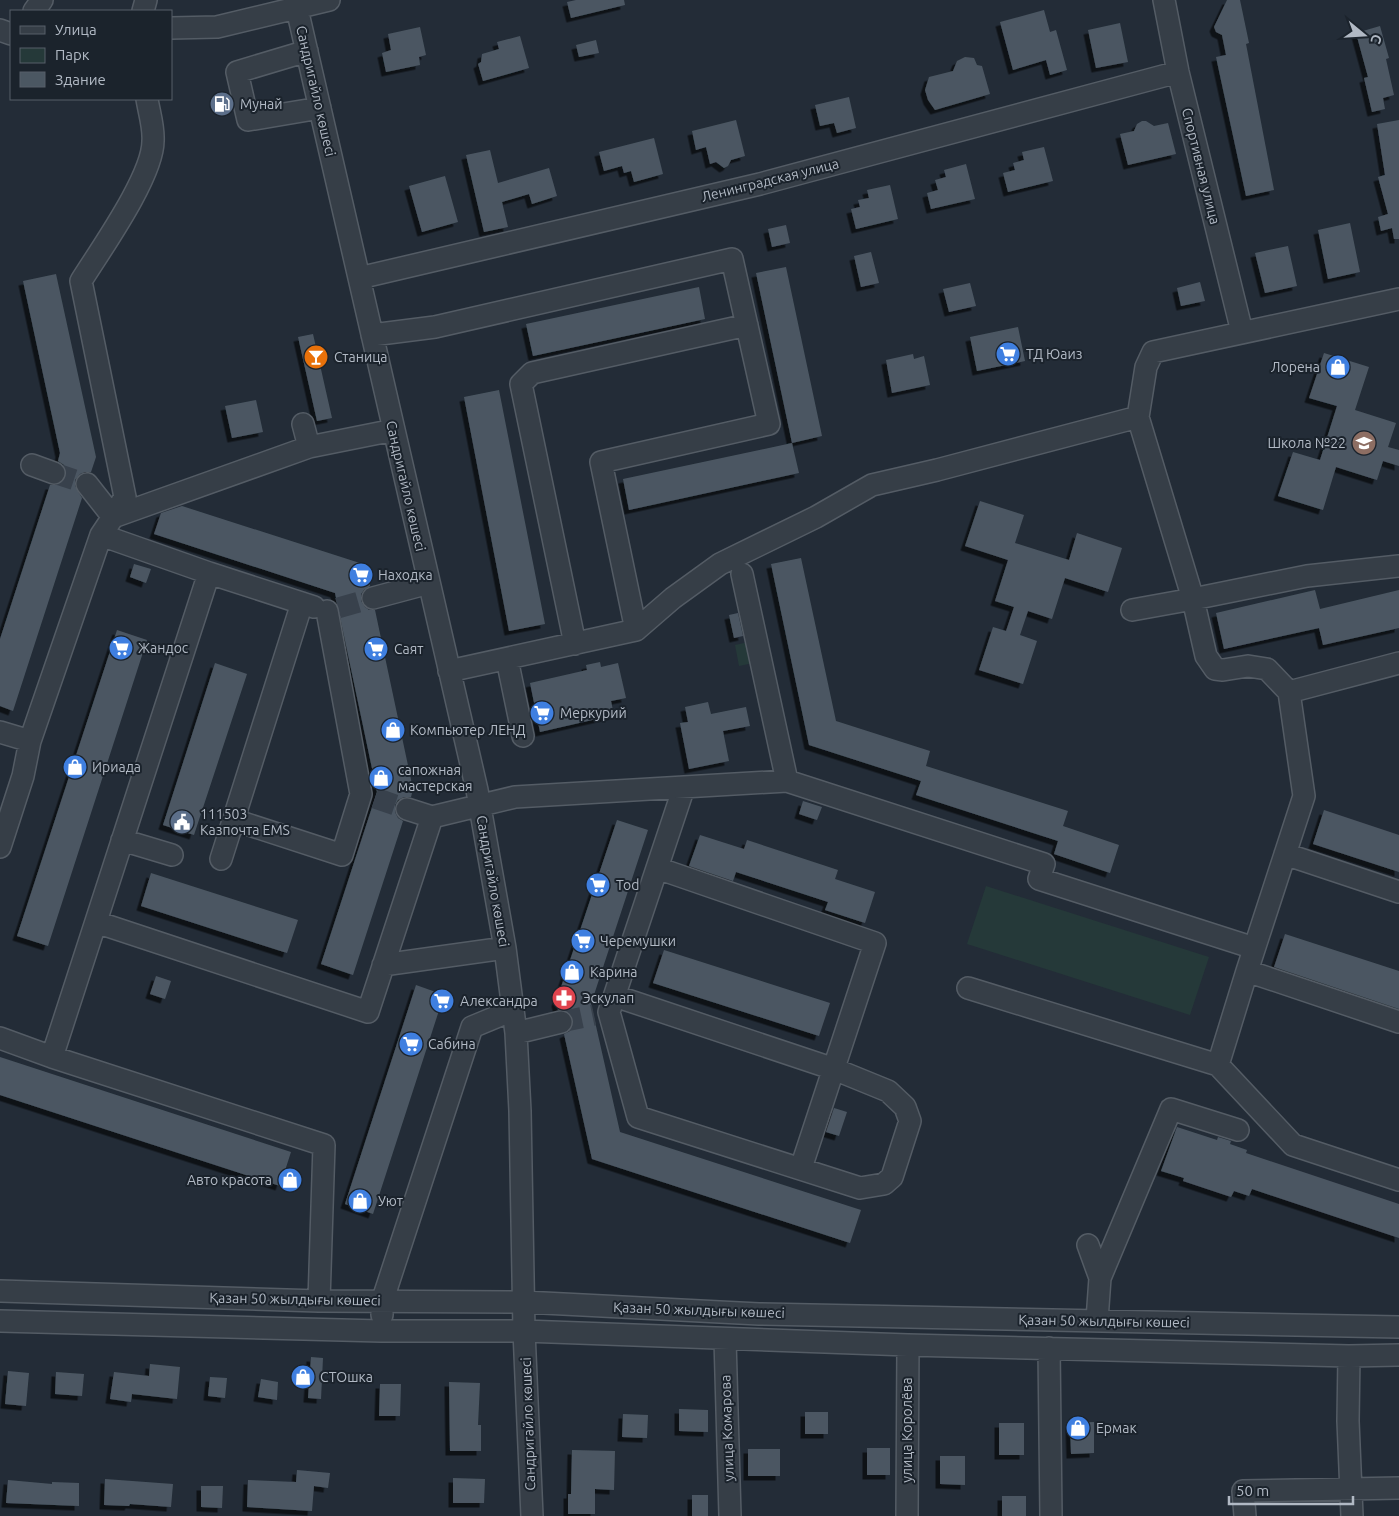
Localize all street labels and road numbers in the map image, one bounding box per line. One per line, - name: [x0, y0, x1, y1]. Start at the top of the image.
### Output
- street label: Сандригайло көшесі: [293, 24, 339, 158]
- street label: Спортивная улица: [1179, 106, 1223, 226]
- street label: Ленинградская улица: [700, 155, 840, 205]
- street label: Сандригайло көшесі: [383, 419, 429, 553]
- street label: Сандригайло көшесі: [474, 814, 512, 948]
- street label: Қазан 50 жылдығы көшесі: [209, 1290, 381, 1308]
- street label: Қазан 50 жылдығы көшесі: [613, 1299, 785, 1321]
- street label: Қазан 50 жылдығы көшесі: [1018, 1312, 1190, 1330]
- street label: Сандригайло көшесі: [518, 1357, 538, 1491]
- street label: улица Комарова: [717, 1374, 737, 1482]
- street label: улица Королёва: [899, 1377, 915, 1483]

